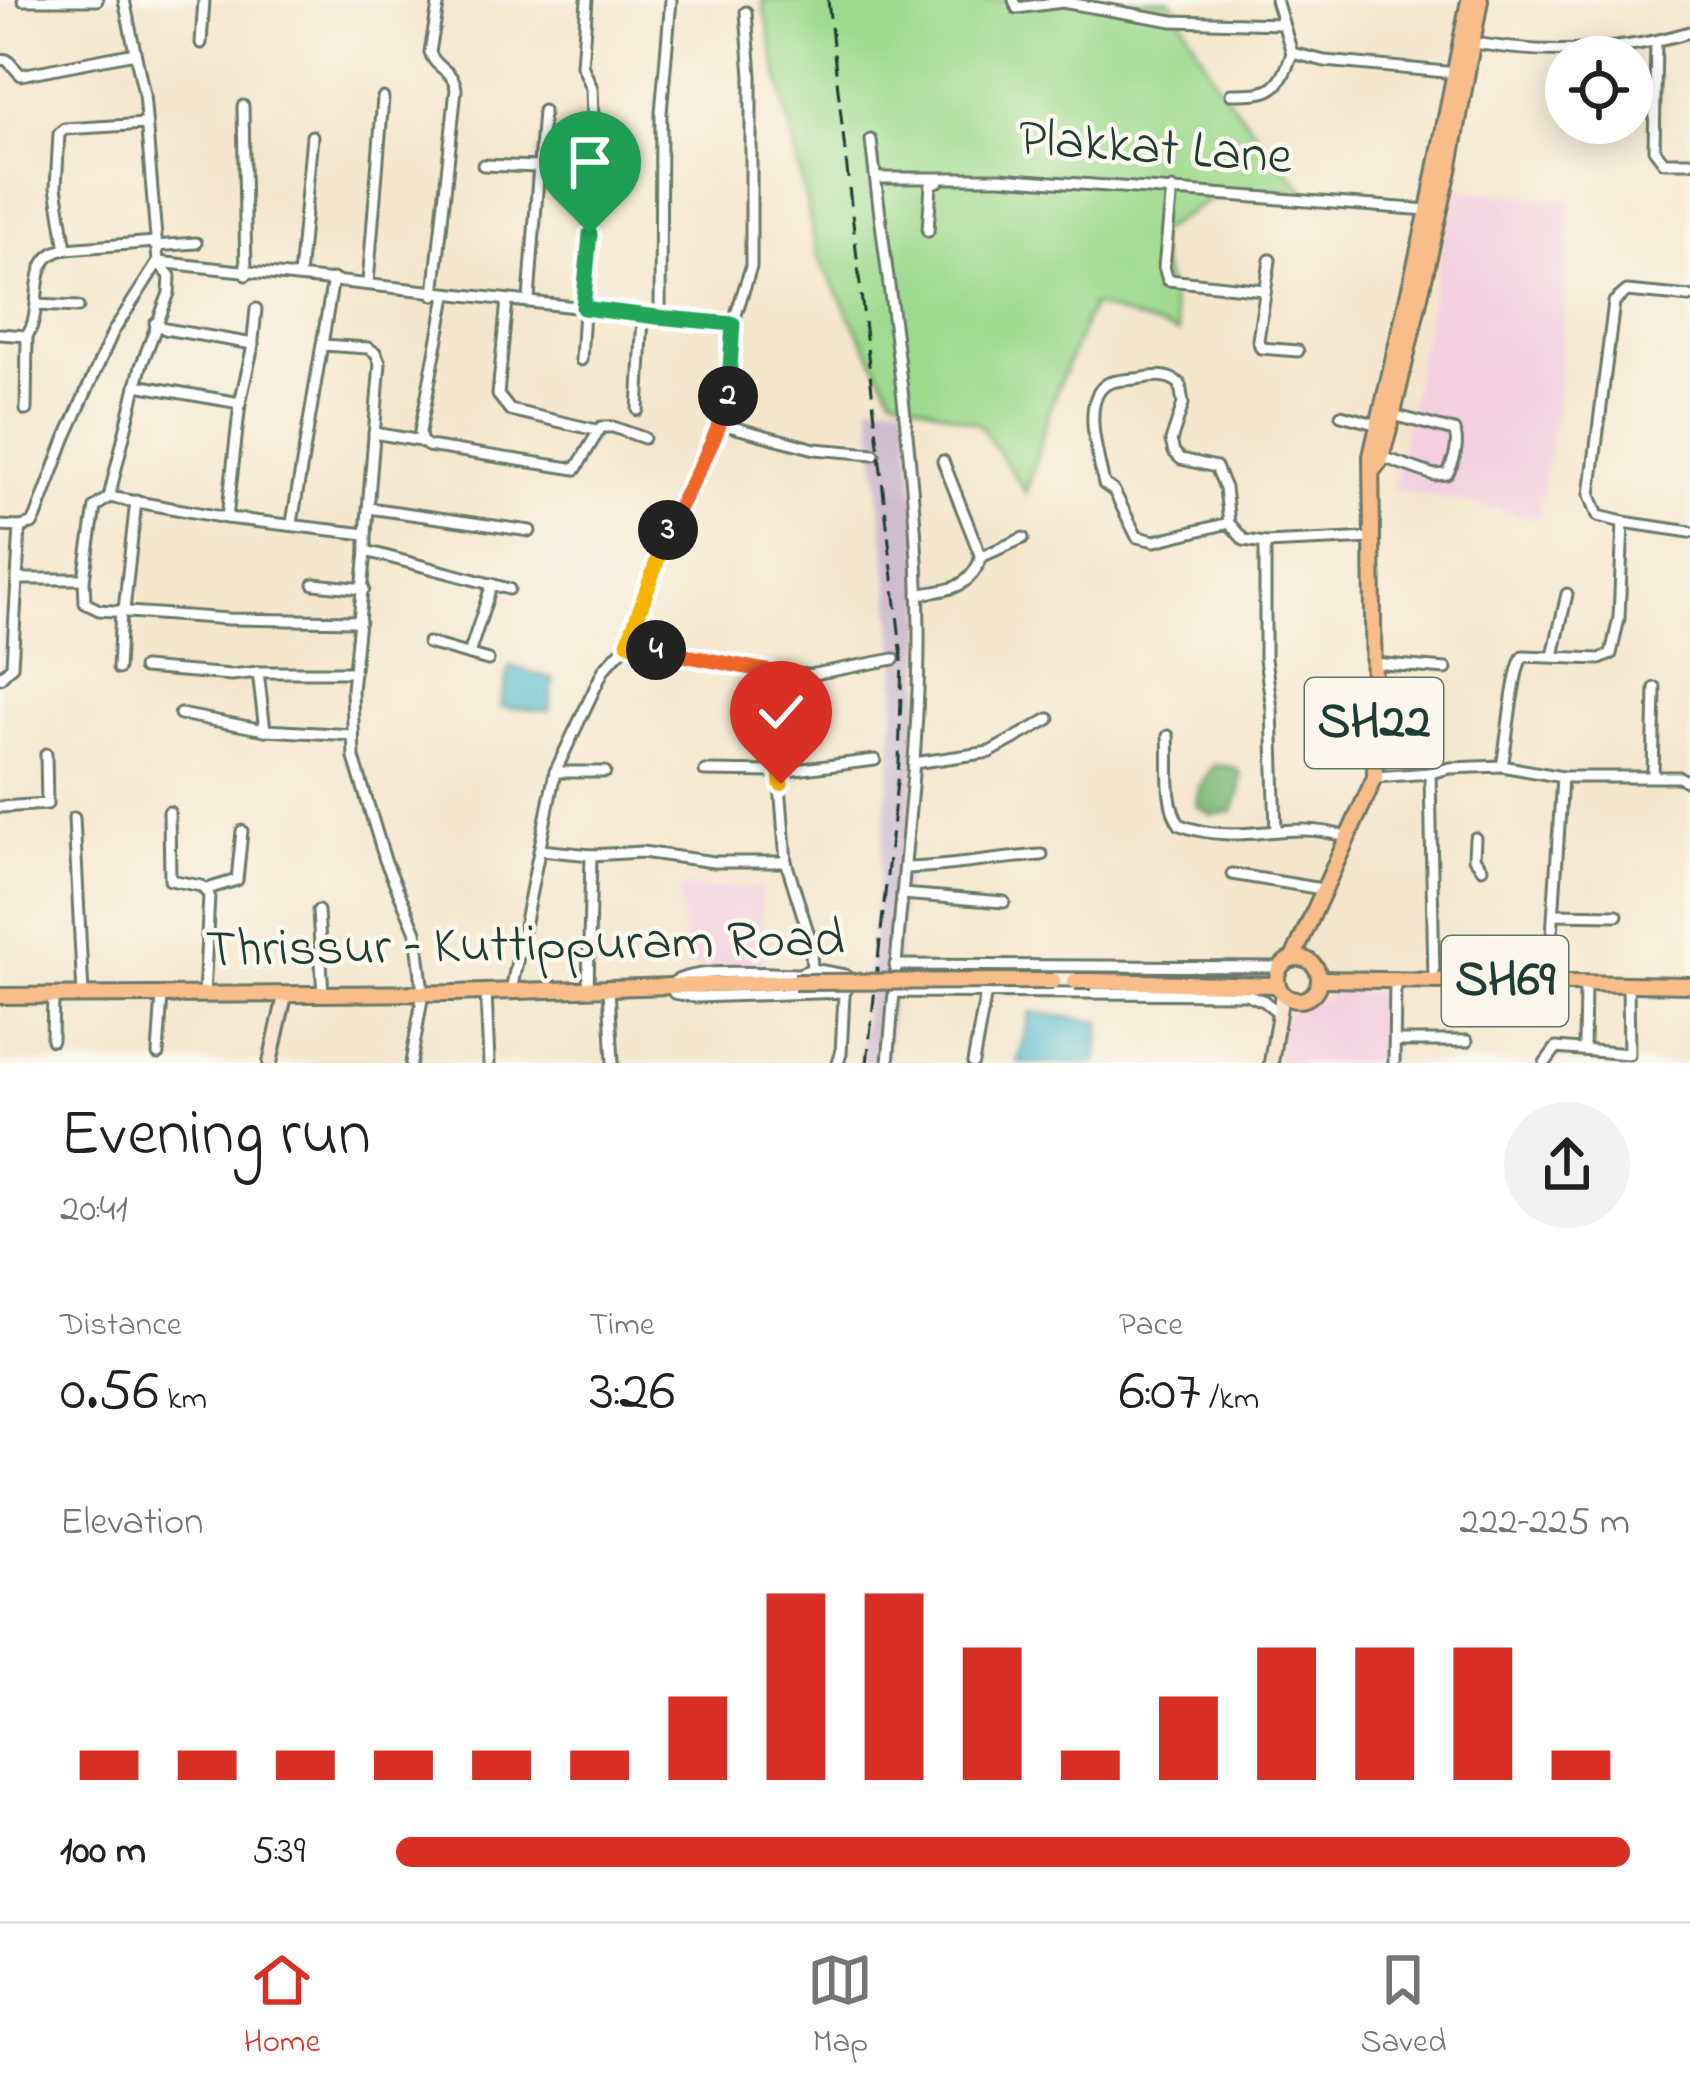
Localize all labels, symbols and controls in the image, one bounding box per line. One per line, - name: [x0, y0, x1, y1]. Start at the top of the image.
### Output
- map controls: [1545, 36, 1653, 144]
- button: locate: [1545, 36, 1653, 144]
- street label: Plakkat Lane: [1015, 102, 1295, 199]
- pin: [539, 111, 641, 234]
- icon: arrive: [557, 129, 623, 195]
- pin: 2: [698, 366, 758, 426]
- text: 2: [720, 372, 736, 420]
- pin: 3: [638, 500, 698, 560]
- text: 3: [661, 506, 675, 554]
- pin: 4: [626, 620, 686, 680]
- text: 4: [649, 626, 663, 674]
- pin: [730, 661, 832, 784]
- road number: SH22: [1305, 678, 1443, 768]
- icon: check: [748, 679, 814, 745]
- street label: Thrissur – Kuttippuram Road: [205, 902, 845, 992]
- road number: SH69: [1442, 936, 1568, 1026]
- text: Evening run: [60, 1089, 371, 1185]
- button: share: [1504, 1102, 1630, 1228]
- text: 20:41: [60, 1182, 128, 1239]
- text: Distance: [60, 1302, 182, 1350]
- text: Time: [589, 1302, 655, 1350]
- text: Pace: [1119, 1302, 1183, 1350]
- text: 0.56: [60, 1350, 159, 1437]
- text: 3:26: [589, 1350, 675, 1437]
- text: 6:07: [1119, 1350, 1201, 1437]
- text: km: [159, 1376, 207, 1424]
- text: /km: [1201, 1376, 1259, 1424]
- text: Elevation: [60, 1495, 203, 1552]
- text: 222–225 m: [1460, 1495, 1630, 1552]
- text: 100 m: [60, 1824, 146, 1881]
- text: 5:39: [252, 1824, 305, 1881]
- tab: Home: [244, 1947, 320, 2067]
- tab: Map: [807, 1947, 873, 2067]
- tab: Saved: [1360, 1947, 1446, 2067]

